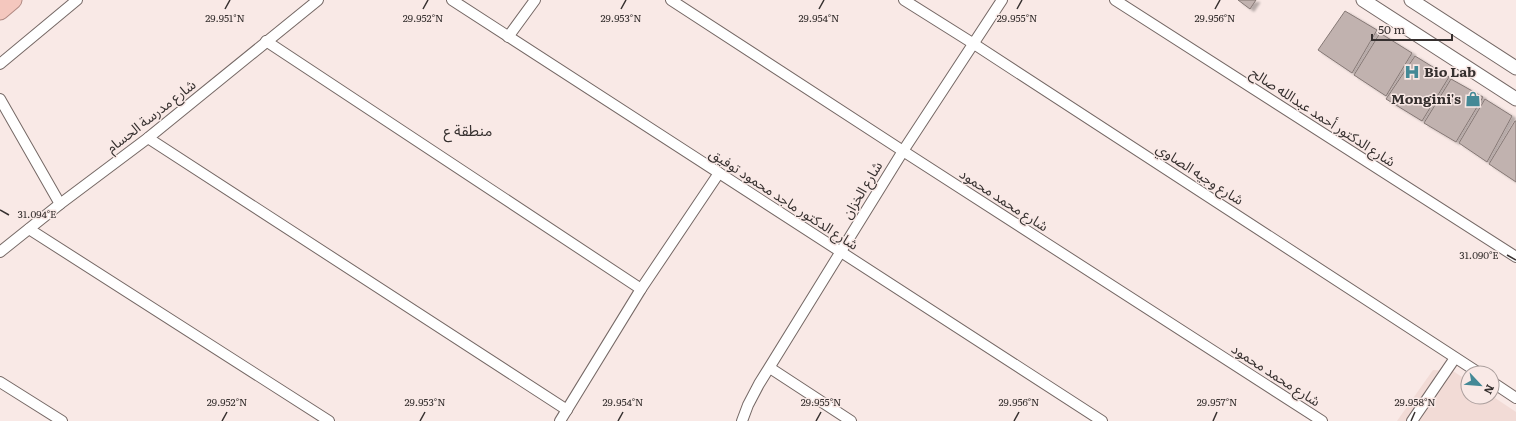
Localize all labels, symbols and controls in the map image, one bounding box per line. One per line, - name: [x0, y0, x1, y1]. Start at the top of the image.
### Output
- text: 29.951°N: [205, 10, 245, 25]
- text: 29.952°N: [403, 10, 443, 25]
- text: 29.953°N: [601, 10, 642, 25]
- text: 29.954°N: [799, 10, 839, 25]
- text: 29.955°N: [997, 10, 1037, 25]
- text: 29.956°N: [1195, 10, 1235, 25]
- scale bar: [1372, 16, 1452, 42]
- text: 50 m: [1378, 20, 1405, 38]
- place label: Bio Lab: [1424, 61, 1476, 81]
- street label: شارع الدكتور أحمد عبدالله صالح: [1246, 62, 1400, 172]
- hospital icon: Bio Lab: [1403, 63, 1421, 81]
- street label: شارع مدرسة الحسام: [101, 74, 201, 158]
- place label: Mongini's: [1391, 88, 1461, 108]
- shop icon: Mongini's: [1464, 90, 1482, 108]
- district label: منطقة ع: [444, 118, 493, 143]
- street label: شارع وجيه الصاوي: [1152, 137, 1248, 211]
- street label: شارع الدكتور ماجد محمود توفيق: [705, 142, 863, 256]
- street label: شارع الخزان: [836, 157, 888, 223]
- street label: شارع محمد محمود: [955, 163, 1053, 237]
- text: 31.094°E: [18, 206, 56, 221]
- text: 31.090°E: [1459, 247, 1499, 262]
- street label: شارع محمد محمود: [1227, 338, 1325, 412]
- north arrow: [1460, 365, 1500, 405]
- text: N: [1481, 382, 1499, 397]
- text: 29.952°N: [207, 394, 247, 409]
- text: 29.953°N: [405, 394, 446, 409]
- text: 29.954°N: [603, 394, 643, 409]
- text: 29.955°N: [801, 394, 841, 409]
- text: 29.956°N: [999, 394, 1039, 409]
- text: 29.957°N: [1197, 394, 1237, 409]
- text: 29.958°N: [1394, 394, 1436, 409]

